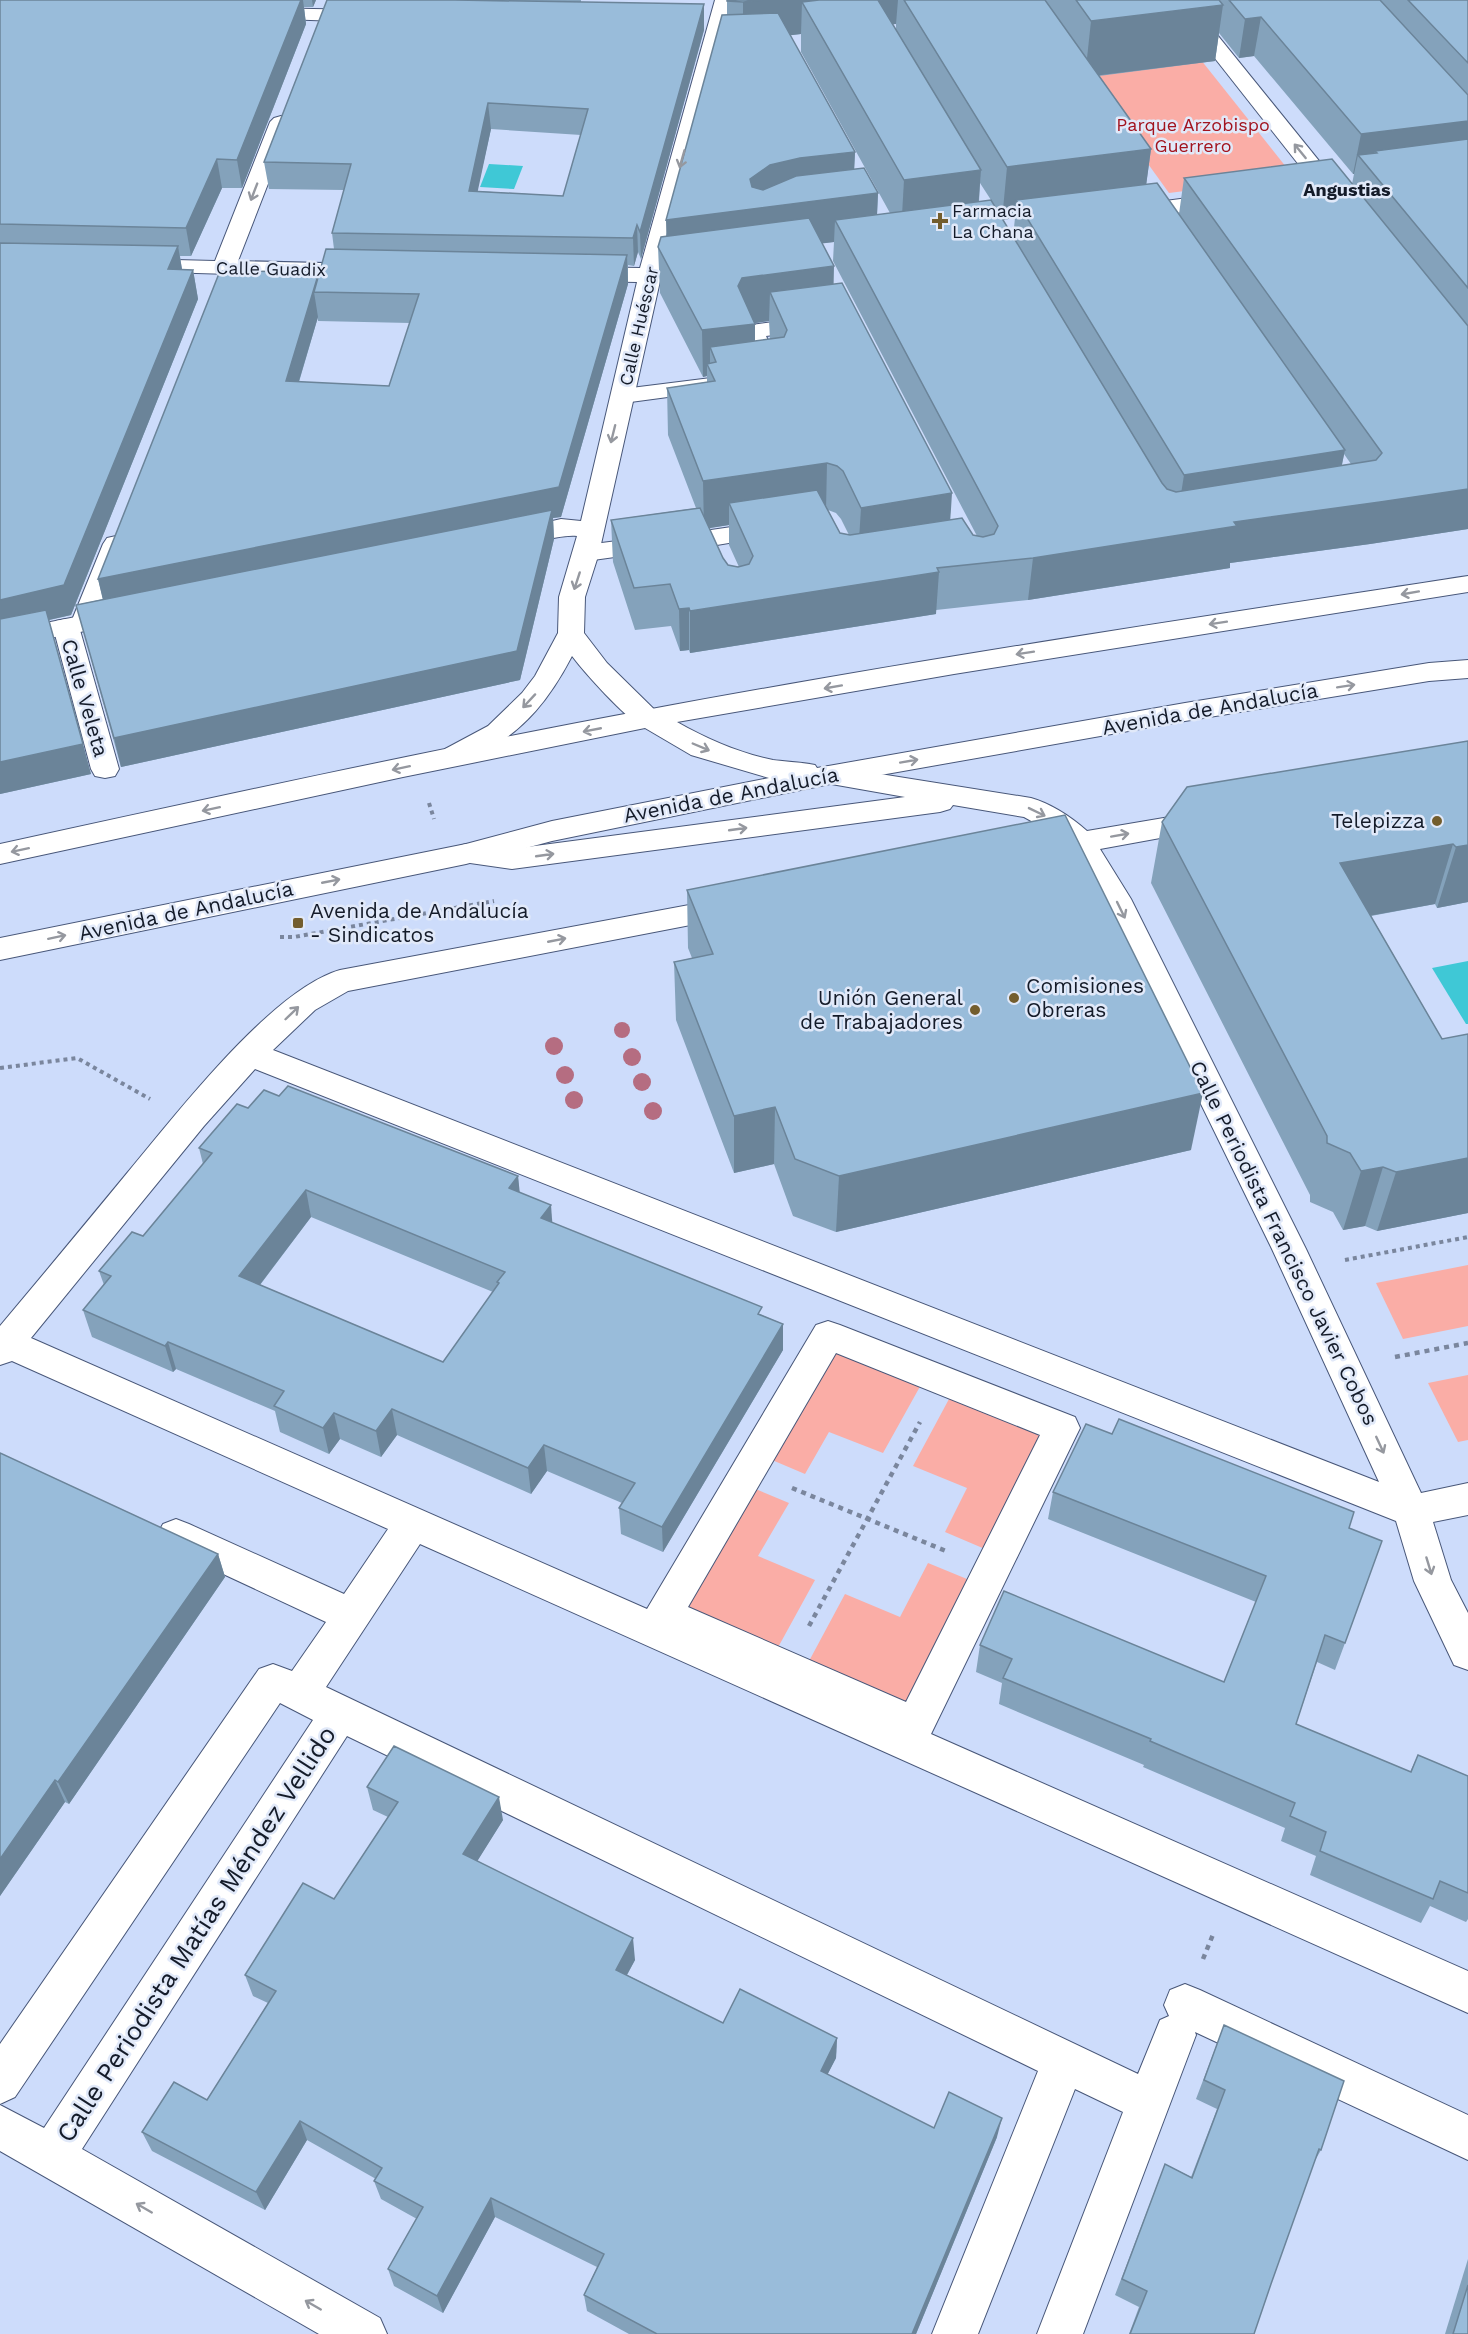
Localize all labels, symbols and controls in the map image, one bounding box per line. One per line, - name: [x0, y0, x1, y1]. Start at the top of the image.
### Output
- park label: Parque Arzobispo Guerrero: [1116, 114, 1270, 156]
- one-way arrow: [1293, 144, 1307, 159]
- one-way arrow: [676, 149, 688, 168]
- district label: Angustias: [1303, 179, 1391, 200]
- one-way arrow: [247, 182, 258, 200]
- place label: Farmacia La Chana: [952, 200, 1034, 242]
- marker: Farmacia La Chana: [933, 214, 947, 228]
- street label: Calle Guadix: [216, 257, 326, 280]
- street label: Calle Huéscar: [615, 264, 662, 388]
- one-way arrow: [607, 425, 619, 444]
- one-way arrow: [571, 571, 582, 590]
- one-way arrow: [1401, 588, 1421, 599]
- one-way arrow: [1208, 618, 1228, 629]
- street label: Calle Veleta: [57, 636, 114, 760]
- one-way arrow: [1016, 648, 1035, 659]
- street label: Avenida de Andalucía: [1100, 677, 1320, 740]
- one-way arrow: [1336, 680, 1355, 691]
- one-way arrow: [824, 682, 843, 693]
- one-way arrow: [522, 693, 536, 708]
- one-way arrow: [583, 725, 603, 736]
- one-way arrow: [692, 741, 710, 753]
- one-way arrow: [898, 755, 918, 766]
- street label: Avenida de Andalucía: [621, 761, 841, 828]
- one-way arrow: [392, 763, 412, 774]
- one-way arrow: [201, 803, 220, 815]
- one-way arrow: [1028, 806, 1046, 818]
- place label: Telepizza: [1331, 808, 1425, 833]
- marker: Telepizza: [1430, 814, 1444, 828]
- one-way arrow: [728, 823, 748, 834]
- one-way arrow: [1110, 829, 1129, 840]
- one-way arrow: [11, 844, 30, 856]
- one-way arrow: [535, 849, 554, 860]
- one-way arrow: [320, 875, 340, 886]
- street label: Avenida de Andalucía: [76, 876, 296, 945]
- place label: Avenida de Andalucía - Sindicatos: [310, 898, 529, 947]
- one-way arrow: [1116, 901, 1128, 919]
- marker: Avenida de Andalucía - Sindicatos: [291, 916, 305, 930]
- one-way arrow: [47, 931, 67, 942]
- one-way arrow: [546, 934, 566, 945]
- place label: Comisiones Obreras: [1026, 973, 1144, 1022]
- place label: Unión General de Trabajadores: [800, 985, 964, 1034]
- marker: Comisiones Obreras: [1007, 991, 1021, 1005]
- marker: Unión General de Trabajadores: [968, 1003, 982, 1017]
- one-way arrow: [284, 1006, 299, 1021]
- street label: Calle Periodista Francisco Javier Cobos: [1185, 1056, 1384, 1429]
- one-way arrow: [1375, 1435, 1387, 1453]
- one-way arrow: [1424, 1556, 1435, 1575]
- street label: Calle Periodista Matías Méndez Vellido: [50, 1720, 342, 2148]
- one-way arrow: [136, 2202, 153, 2214]
- one-way arrow: [305, 2299, 322, 2311]

